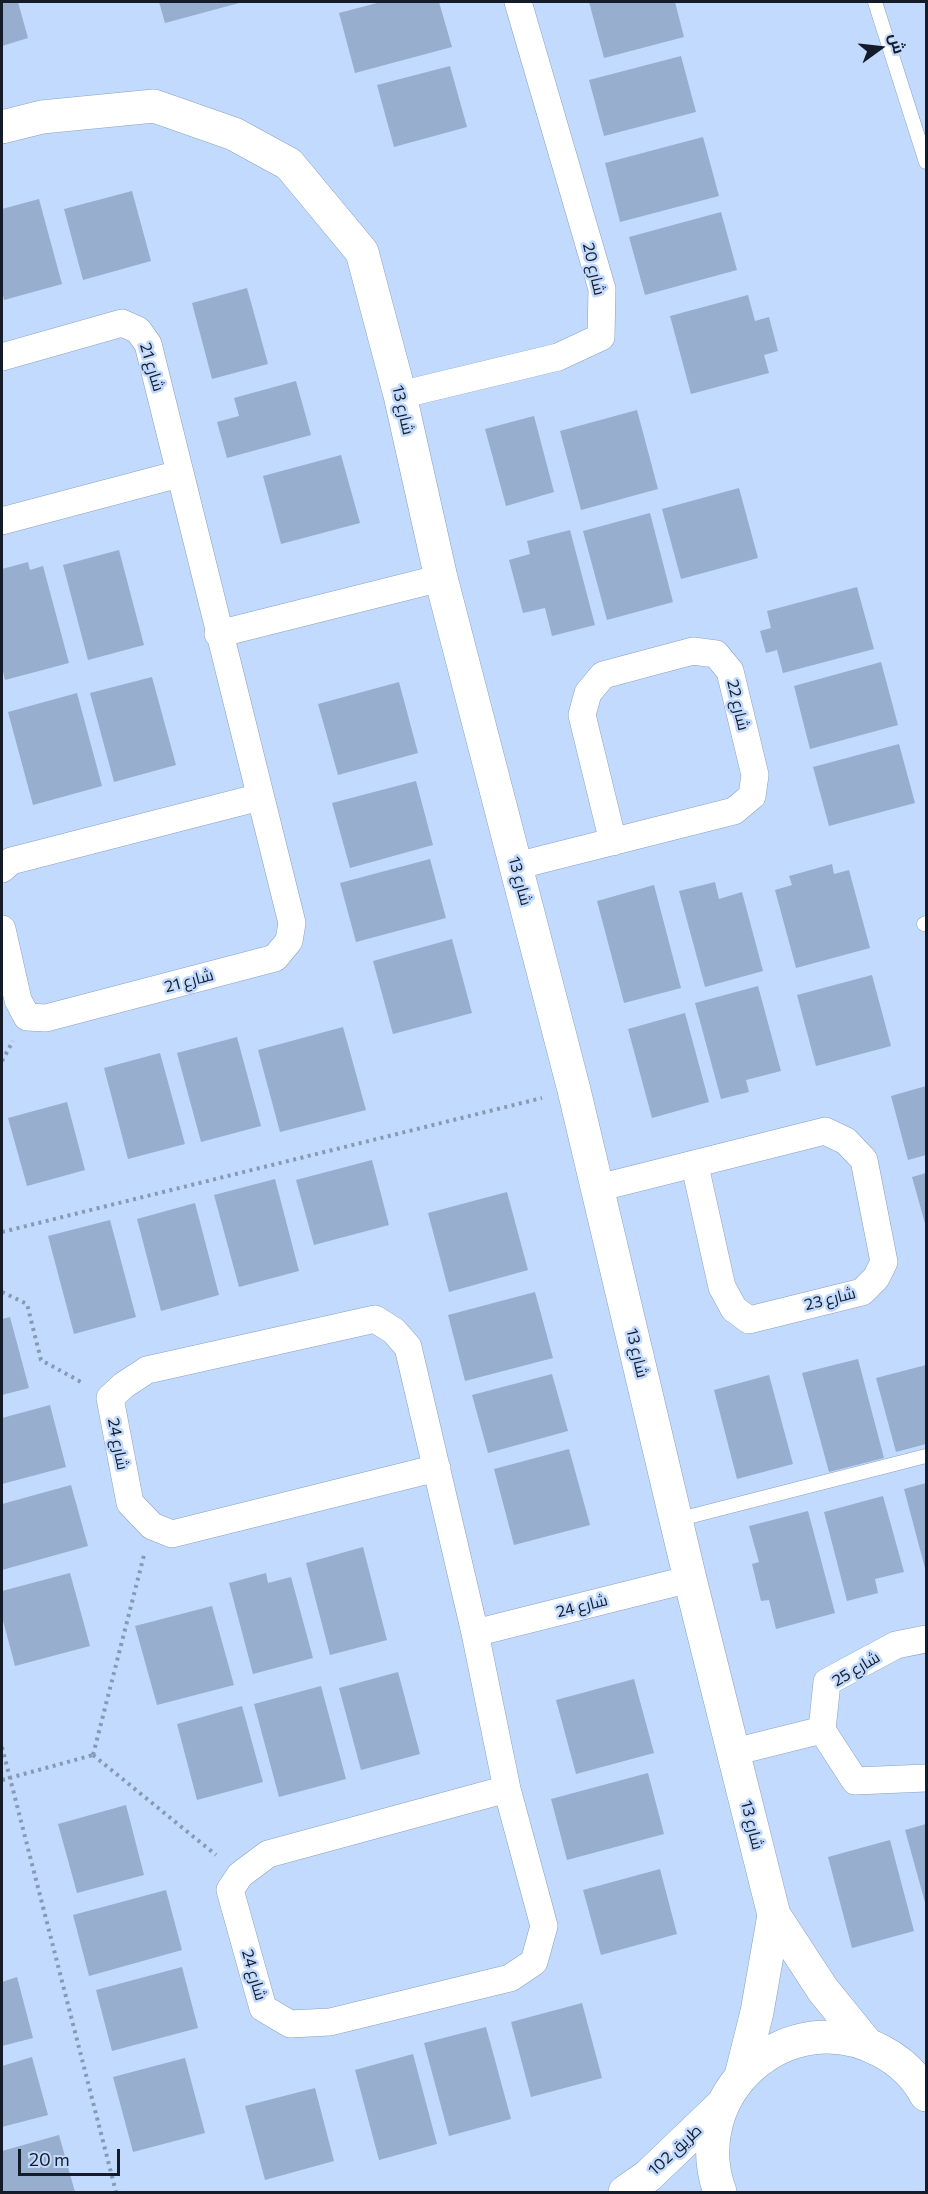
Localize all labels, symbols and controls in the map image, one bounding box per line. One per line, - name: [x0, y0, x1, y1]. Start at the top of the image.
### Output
- north arrow: [850, 18, 910, 78]
- text: ش: [886, 31, 910, 56]
- street label: شارع 20: [579, 241, 609, 297]
- street label: شارع 21: [136, 340, 168, 394]
- street label: شارع 13: [388, 383, 418, 437]
- street label: شارع 22: [723, 678, 753, 732]
- street label: شارع 13: [504, 854, 536, 908]
- street label: شارع 21: [162, 965, 216, 997]
- street label: 23 شارع: [802, 1283, 858, 1315]
- street label: شارع 13: [622, 1326, 652, 1380]
- street label: شارع 24: [104, 1417, 132, 1471]
- street label: شارع 24: [554, 1590, 610, 1622]
- street label: شارع 25: [829, 1647, 883, 1691]
- street label: شارع 13: [737, 1798, 767, 1852]
- street label: شارع 24: [238, 1947, 270, 2003]
- street label: طريق 102: [644, 2121, 706, 2179]
- scale bar: [21, 2137, 123, 2175]
- text: 20 m: [29, 2148, 70, 2170]

